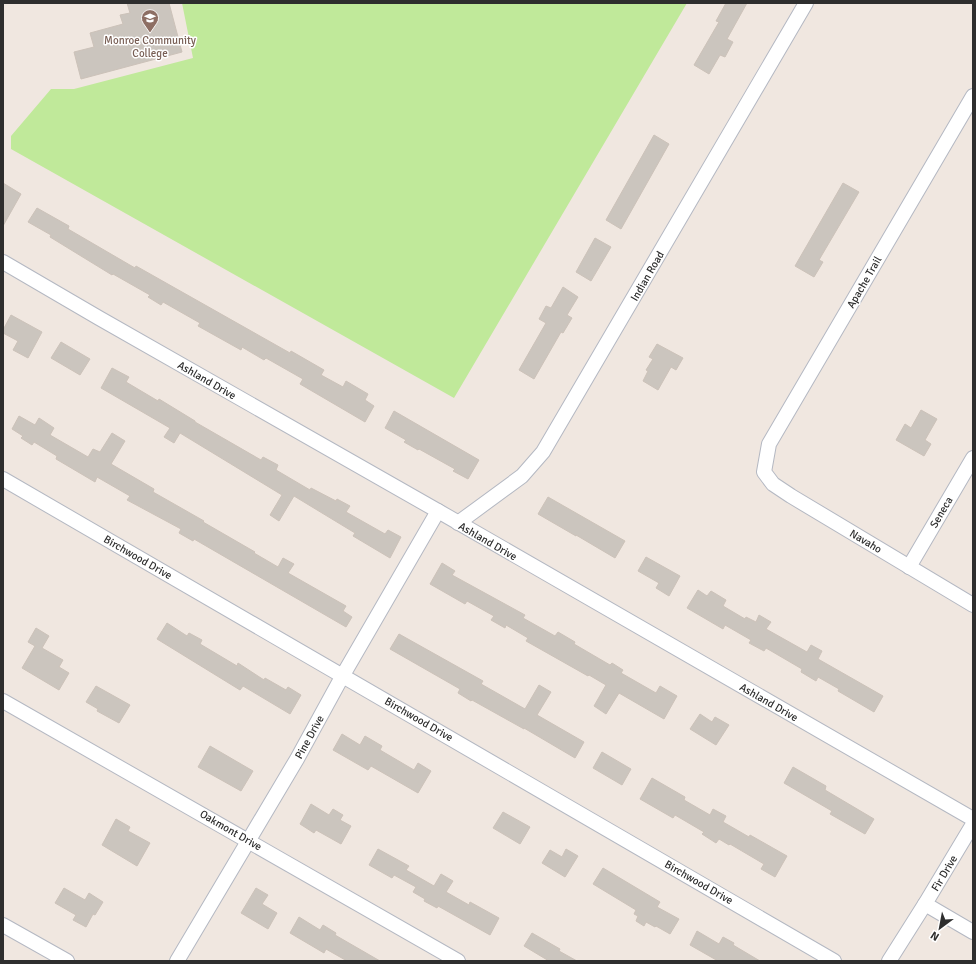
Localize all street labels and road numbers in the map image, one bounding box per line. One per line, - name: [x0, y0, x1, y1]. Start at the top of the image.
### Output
- street label: Indian Road: [628, 249, 667, 304]
- street label: Apache Trail: [844, 254, 885, 311]
- street label: Ashland Drive: [175, 358, 238, 402]
- street label: Seneca: [927, 494, 956, 530]
- street label: Ashland Drive: [456, 519, 519, 563]
- street label: Navaho: [847, 527, 884, 556]
- street label: Birchwood Drive: [101, 533, 174, 582]
- street label: Ashland Drive: [737, 680, 800, 724]
- street label: Birchwood Drive: [382, 695, 455, 744]
- street label: Pine Drive: [292, 713, 327, 761]
- street label: Oakmont Drive: [197, 807, 264, 853]
- street label: Fir Drive: [929, 853, 960, 894]
- street label: Birchwood Drive: [662, 858, 735, 907]

